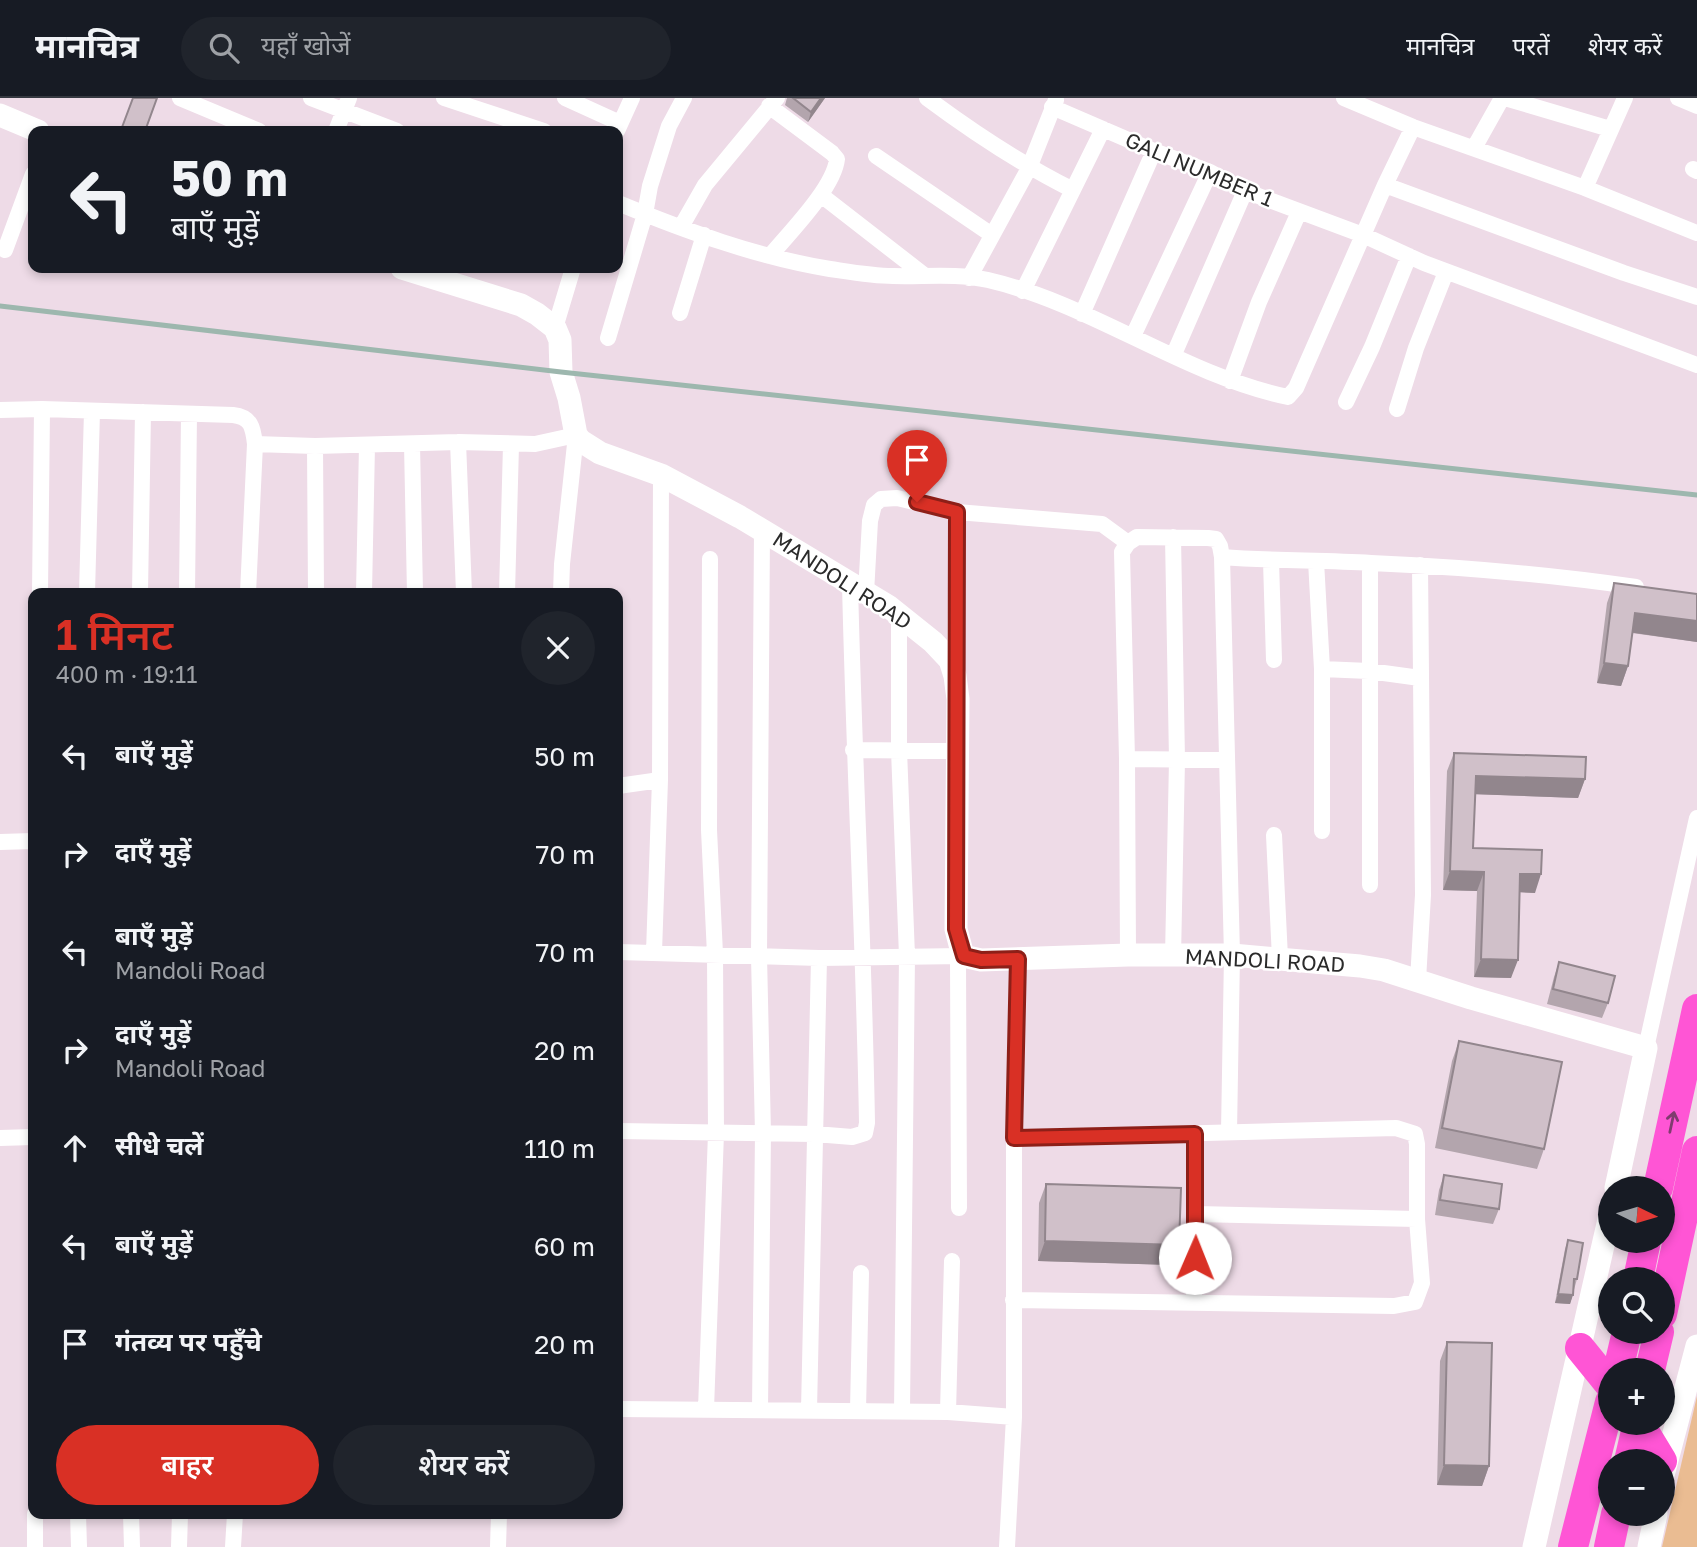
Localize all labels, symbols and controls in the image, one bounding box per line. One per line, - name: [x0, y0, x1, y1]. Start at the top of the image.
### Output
- search box: [181, 17, 671, 80]
- text: मानचित्र: [35, 26, 139, 65]
- icon: search: [205, 29, 243, 67]
- text: यहाँ खोजें: [261, 30, 350, 61]
- text: मानचित्र: [1406, 31, 1475, 60]
- text: परतें: [1513, 31, 1550, 60]
- text: शेयर करें: [1588, 31, 1662, 60]
- street label: GALI NUMBER 1: [1121, 126, 1277, 212]
- text: 50 m: [171, 148, 288, 207]
- icon: left: [56, 154, 147, 245]
- text: बाएँ मुड़ें: [171, 208, 260, 246]
- pin: [887, 430, 947, 502]
- icon: arrive: [898, 441, 936, 479]
- street label: MANDOLI ROAD: [768, 526, 917, 635]
- text: 1 मिनट: [56, 609, 173, 659]
- button: close: [521, 611, 595, 685]
- text: 400 m · 19:11: [56, 660, 197, 688]
- icon: left: [56, 737, 94, 775]
- text: बाएँ मुड़ें: [115, 738, 193, 769]
- text: 50 m: [534, 741, 595, 772]
- icon: right: [56, 835, 94, 873]
- text: दाएँ मुड़ें: [115, 836, 191, 867]
- text: 70 m: [536, 839, 595, 870]
- text: बाएँ मुड़ें: [115, 920, 193, 951]
- icon: left: [56, 933, 94, 971]
- text: 70 m: [536, 937, 595, 968]
- street label: MANDOLI ROAD: [1184, 943, 1346, 977]
- text: Mandoli Road: [115, 956, 266, 984]
- text: दाएँ मुड़ें: [115, 1018, 191, 1049]
- icon: right: [56, 1031, 94, 1069]
- text: 20 m: [534, 1035, 595, 1066]
- text: Mandoli Road: [115, 1054, 266, 1082]
- one-way arrow: [1666, 1111, 1679, 1134]
- icon: ahead: [56, 1129, 94, 1167]
- text: सीधे चलें: [115, 1130, 203, 1161]
- text: 110 m: [524, 1133, 595, 1164]
- north arrow: [1598, 1176, 1675, 1253]
- map controls: [1598, 1176, 1675, 1526]
- position arrow: [1158, 1221, 1232, 1295]
- icon: left: [56, 1227, 94, 1265]
- text: बाएँ मुड़ें: [115, 1228, 193, 1259]
- text: 60 m: [534, 1231, 595, 1262]
- button: search: [1598, 1267, 1675, 1344]
- icon: arrive: [56, 1325, 94, 1363]
- text: गंतव्य पर पहुँचे: [115, 1326, 262, 1357]
- text: 20 m: [534, 1329, 595, 1360]
- button: +: [1598, 1358, 1675, 1435]
- button: बाहर: [56, 1425, 319, 1505]
- button: शेयर करें: [333, 1425, 595, 1505]
- button: −: [1598, 1449, 1675, 1526]

